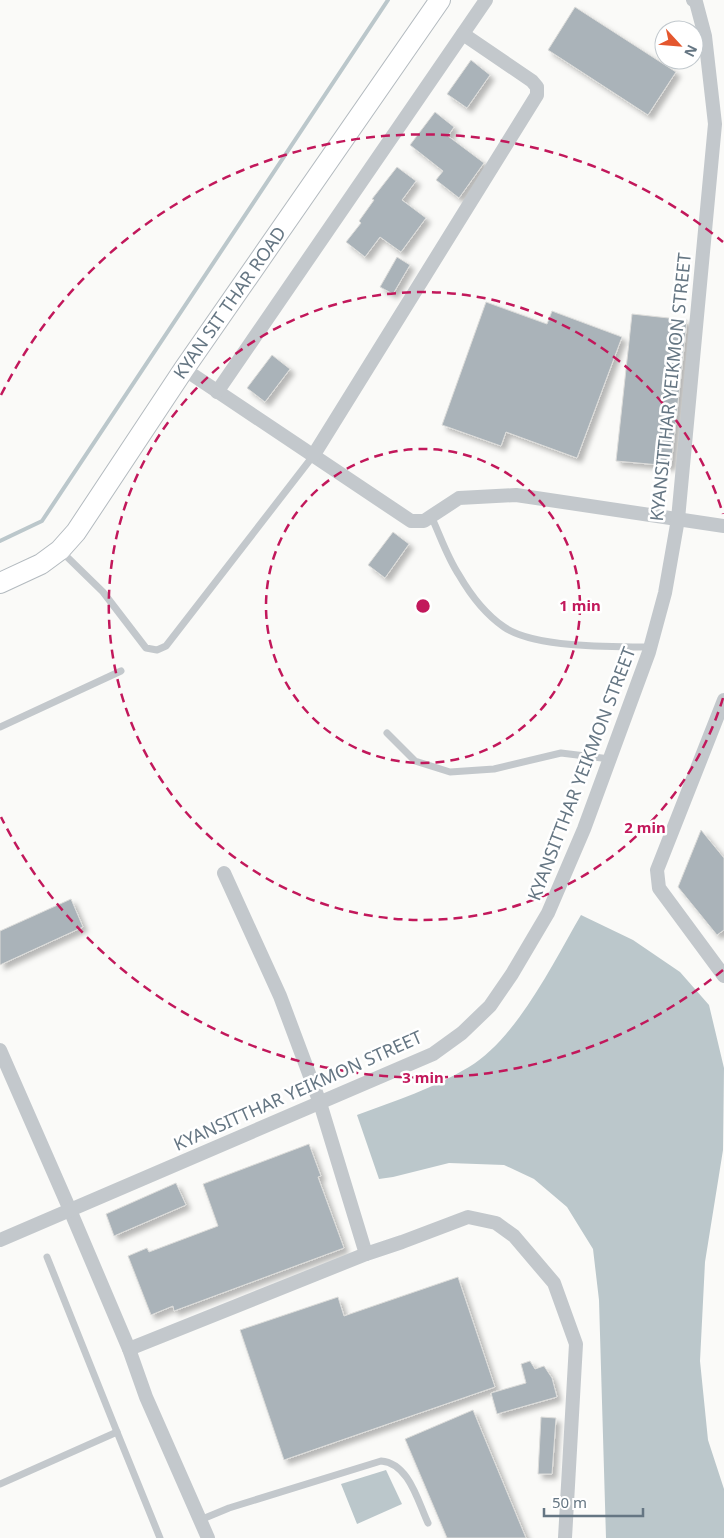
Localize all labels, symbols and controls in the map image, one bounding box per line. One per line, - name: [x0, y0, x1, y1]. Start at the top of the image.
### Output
- north arrow: [654, 20, 704, 70]
- text: N: [680, 42, 702, 60]
- street label: KYAN SIT THAR ROAD: [167, 221, 291, 383]
- street label: KYANSITTHAR YEIKMON STREET: [644, 251, 696, 522]
- text: 1 min: [559, 595, 601, 615]
- centre of rings: [414, 597, 432, 615]
- street label: KYANSITTHAR YEIKMON STREET: [522, 643, 641, 904]
- text: 2 min: [624, 817, 666, 837]
- street label: KYANSITTHAR YEIKMON STREET: [169, 1024, 426, 1156]
- text: 3 min: [402, 1067, 444, 1087]
- scale bar: [544, 1486, 643, 1518]
- text: 50 m: [552, 1492, 587, 1512]

